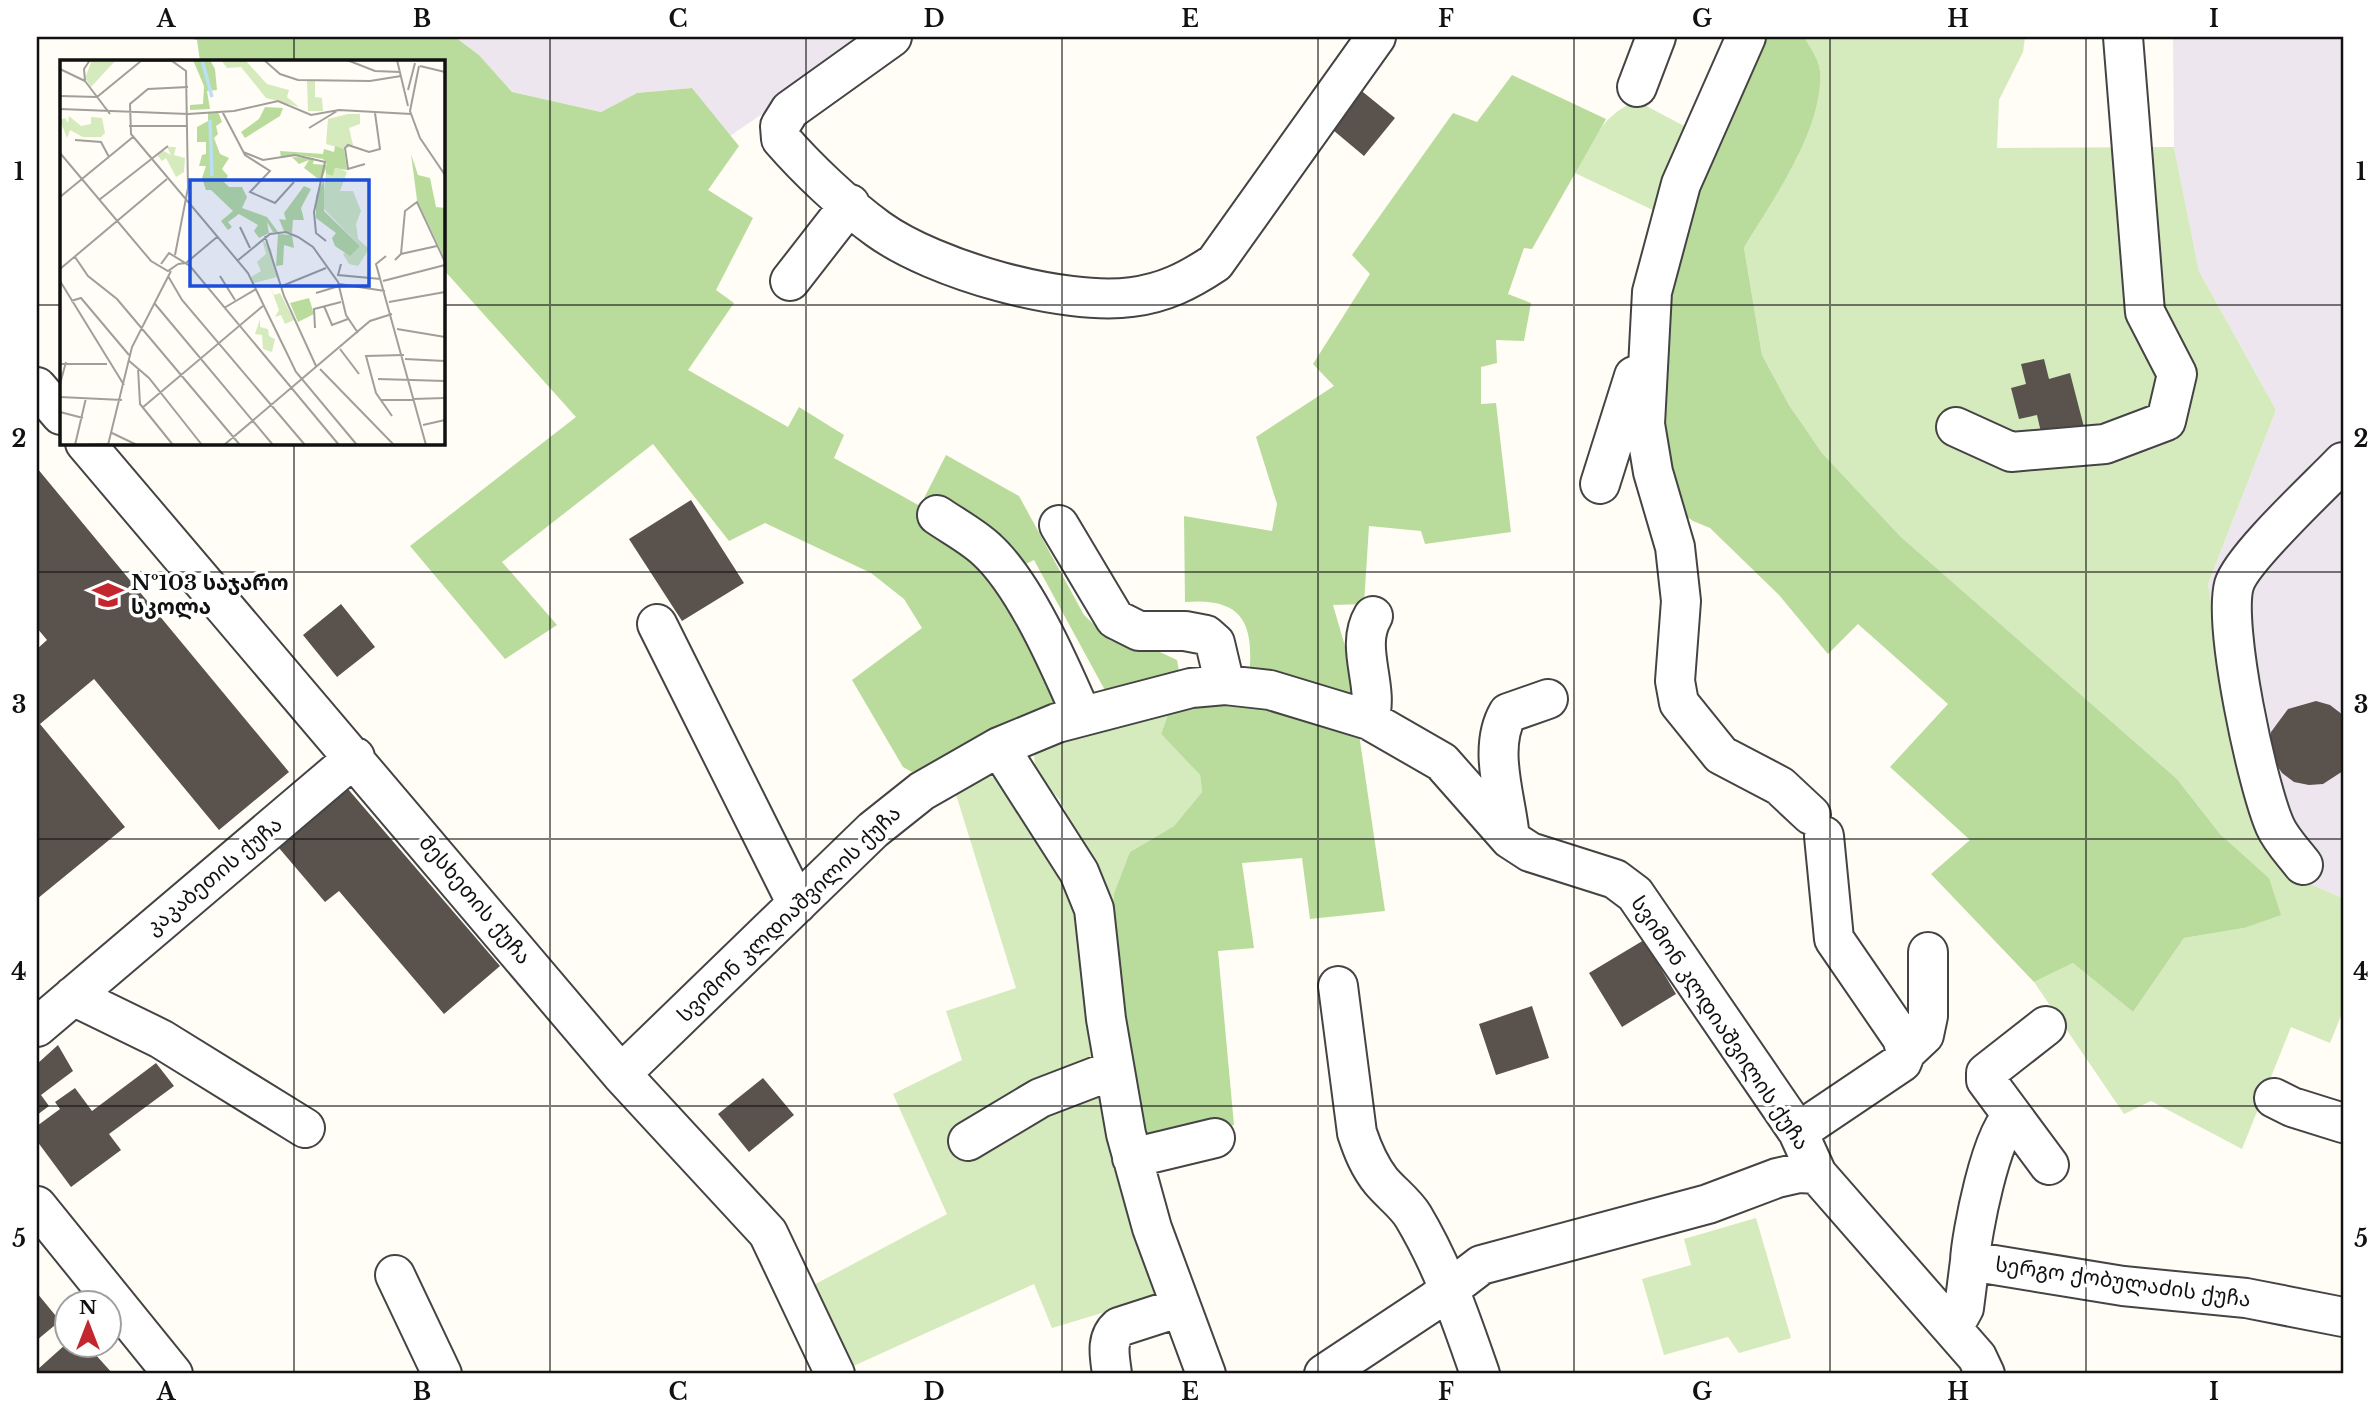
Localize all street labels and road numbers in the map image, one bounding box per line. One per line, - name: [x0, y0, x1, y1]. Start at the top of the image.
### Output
- street label: სვიმონ კლდიაშვილის ქუჩა: [672, 800, 906, 1028]
- street label: კაკაბეთის ქუჩა: [141, 811, 287, 941]
- street label: მესხეთის ქუჩა: [414, 830, 536, 970]
- street label: სვიმონ კლდიაშვილის ქუჩა: [1625, 891, 1815, 1155]
- street label: სერგო ქობულაძის ქუჩა: [1994, 1251, 2252, 1313]

